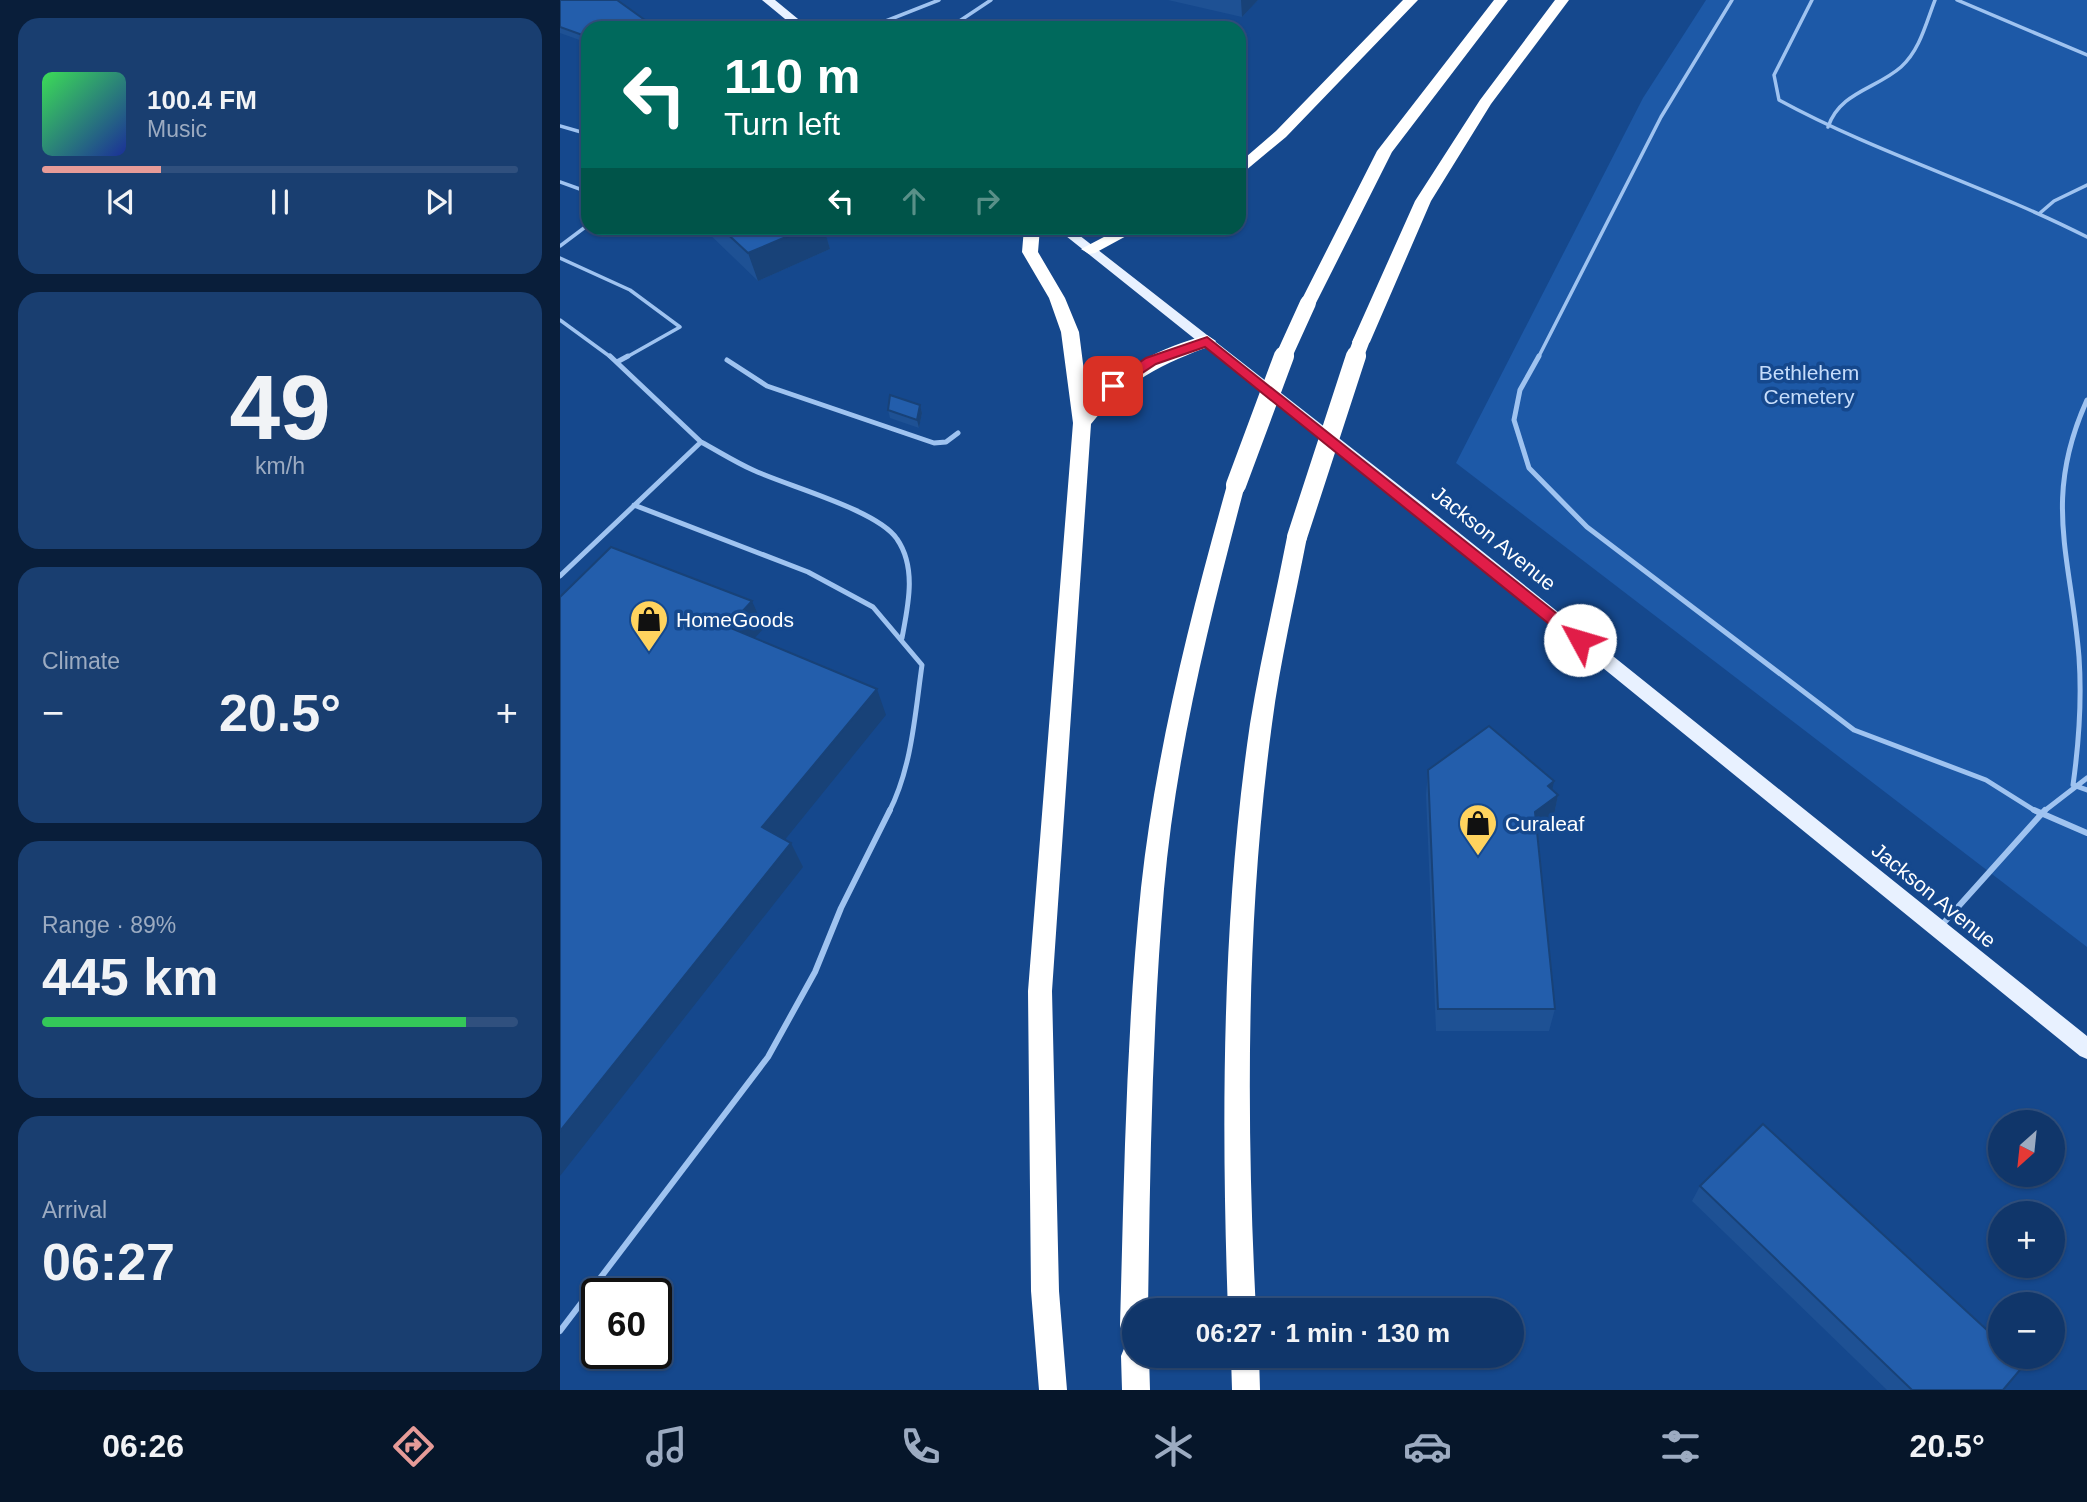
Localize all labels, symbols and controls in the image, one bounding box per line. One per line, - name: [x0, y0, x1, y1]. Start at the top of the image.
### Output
- icon: left: [609, 49, 700, 140]
- text: 110 m: [724, 49, 860, 103]
- text: 100.4 FM: [147, 85, 257, 115]
- text: Turn left: [724, 106, 840, 142]
- text: Music: [147, 116, 207, 142]
- icon: left: [822, 182, 860, 220]
- icon: ahead: [895, 182, 933, 220]
- icon: right: [968, 182, 1006, 220]
- icon: previous: [102, 183, 140, 221]
- icon: pause: [261, 183, 299, 221]
- icon: next: [420, 183, 458, 221]
- pin: [1083, 356, 1143, 416]
- text: 49: [229, 357, 331, 458]
- park label: Bethlehem Cemetery: [1759, 361, 1859, 408]
- icon: arrive: [1094, 367, 1132, 405]
- text: km/h: [255, 453, 305, 479]
- street label: Jackson Avenue: [1427, 481, 1561, 595]
- shop icon: HomeGoods: [628, 598, 670, 653]
- position arrow: [1543, 603, 1617, 677]
- place label: HomeGoods: [676, 608, 794, 631]
- text: Climate: [42, 648, 120, 674]
- text: 20.5°: [219, 684, 341, 742]
- text: −: [42, 692, 64, 734]
- text: +: [496, 692, 518, 734]
- shop icon: Curaleaf: [1457, 802, 1499, 857]
- place label: Curaleaf: [1505, 812, 1585, 835]
- street label: Jackson Avenue: [1867, 838, 2001, 952]
- text: Range · 89%: [42, 912, 176, 938]
- text: 445 km: [42, 948, 218, 1006]
- north arrow: [1988, 1110, 2065, 1186]
- map controls: [1988, 1110, 2065, 1369]
- text: Arrival: [42, 1197, 107, 1223]
- button: +: [1988, 1201, 2065, 1278]
- text: 06:27: [42, 1233, 175, 1291]
- speed limit sign: 60: [581, 1278, 672, 1369]
- button: −: [1988, 1292, 2065, 1369]
- text: 06:27 · 1 min · 130 m: [1196, 1318, 1450, 1348]
- icon: directions: [389, 1422, 438, 1471]
- icon: music: [642, 1422, 691, 1471]
- icon: phone: [896, 1422, 945, 1471]
- icon: climate: [1149, 1422, 1198, 1471]
- icon: car: [1403, 1422, 1452, 1471]
- icon: filters: [1656, 1422, 1705, 1471]
- text: 06:26: [102, 1428, 184, 1464]
- text: 20.5°: [1910, 1428, 1985, 1464]

